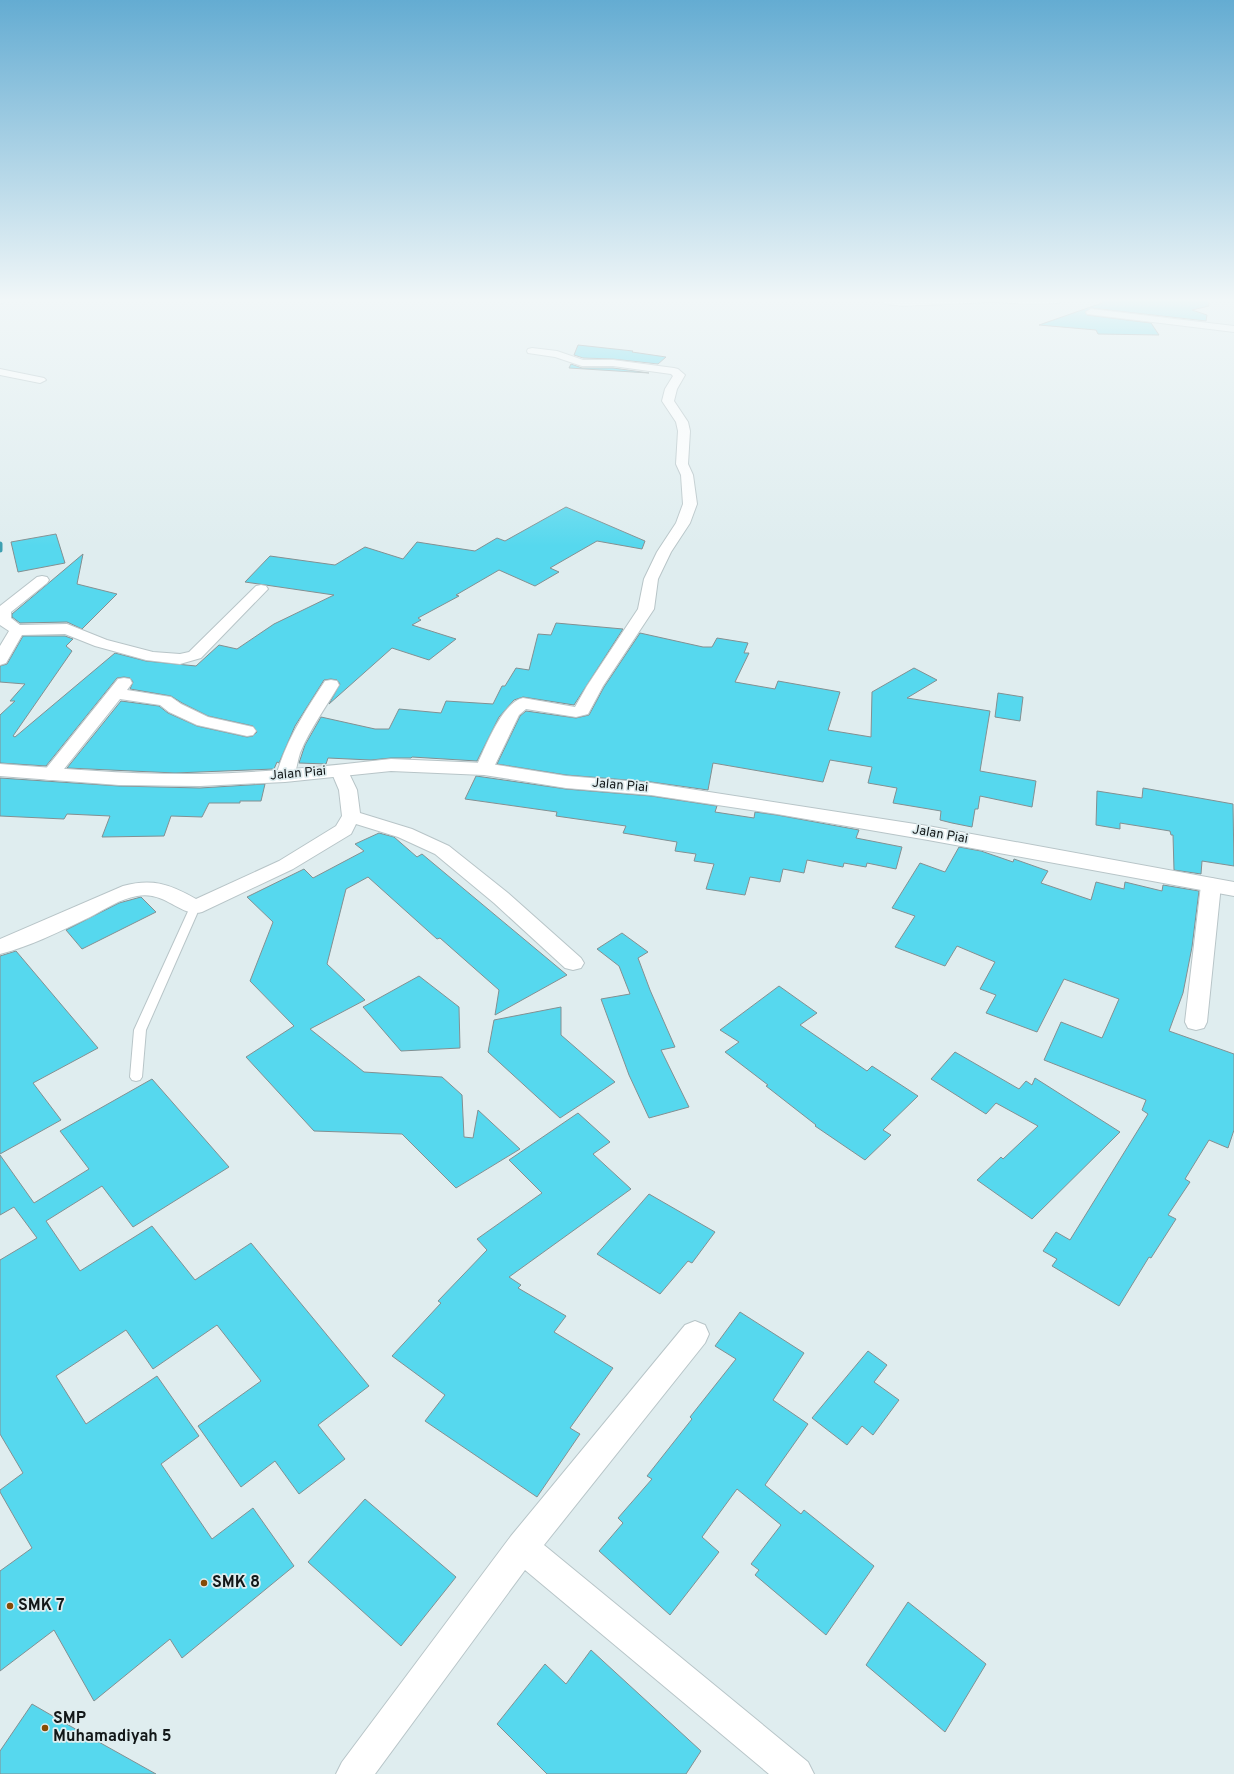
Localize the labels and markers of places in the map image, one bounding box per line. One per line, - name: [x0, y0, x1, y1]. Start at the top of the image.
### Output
- place label: SMK 8: [212, 1573, 260, 1593]
- marker: SMK 8: [199, 1578, 209, 1588]
- place label: SMK 7: [18, 1596, 65, 1616]
- marker: SMK 7: [5, 1601, 15, 1611]
- place label: SMP Muhamadiyah 5: [53, 1709, 172, 1747]
- marker: SMP Muhamadiyah 5: [40, 1723, 50, 1733]

